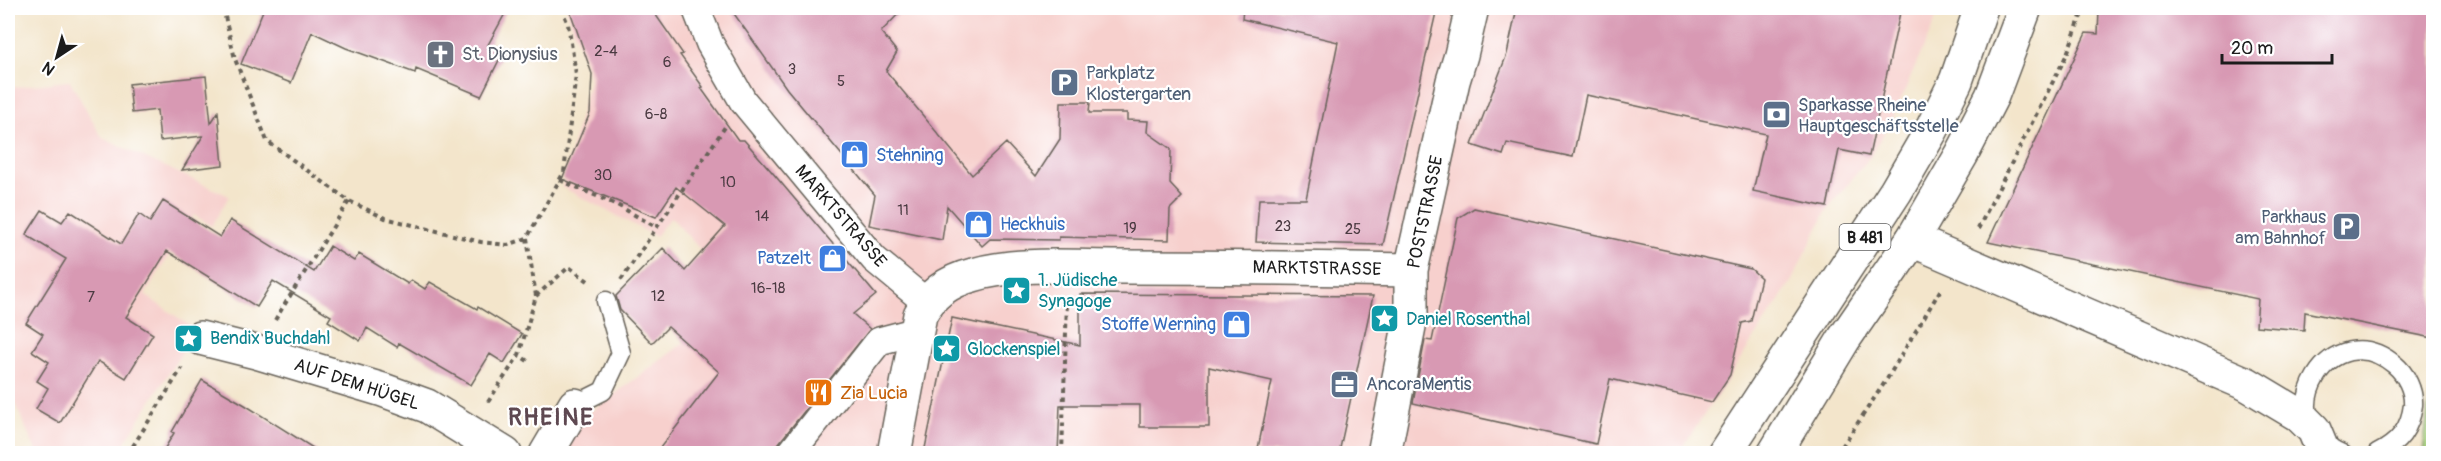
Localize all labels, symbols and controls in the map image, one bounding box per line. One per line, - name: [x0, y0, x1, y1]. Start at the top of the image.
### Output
- north arrow: [27, 27, 87, 87]
- scale bar: [2222, 27, 2332, 65]
- text: 20 m: [2231, 37, 2273, 60]
- church icon: St. Dionysius: [425, 38, 457, 70]
- house number: 2-4: [594, 42, 618, 61]
- place label: St. Dionysius: [462, 43, 557, 66]
- house number: 6: [663, 53, 671, 72]
- text: N: [38, 57, 59, 80]
- house number: 3: [788, 60, 796, 79]
- place label: Parkplatz Klostergarten: [1086, 62, 1191, 106]
- parking icon: Parkplatz Klostergarten: [1049, 67, 1081, 99]
- house number: 5: [837, 72, 845, 91]
- place label: Sparkasse Rheine Hauptgeschäftsstelle: [1798, 94, 1959, 138]
- bank icon: Sparkasse Rheine Hauptgeschäftsstelle: [1761, 99, 1793, 131]
- house number: 6-8: [645, 105, 668, 124]
- shop icon: Stehning: [839, 139, 871, 171]
- place label: Stehning: [876, 144, 944, 167]
- street label: POSTSTRASSE: [1402, 154, 1449, 271]
- street label: MARKTSTRASSE: [790, 160, 892, 272]
- house number: 30: [594, 166, 612, 185]
- house number: 10: [720, 173, 736, 192]
- house number: 11: [897, 201, 909, 220]
- place label: Parkhaus am Bahnhof: [2235, 206, 2327, 250]
- house number: 14: [755, 207, 770, 226]
- shop icon: Heckhuis: [963, 208, 995, 240]
- parking icon: Parkhaus am Bahnhof: [2331, 211, 2363, 243]
- place label: Heckhuis: [1000, 213, 1065, 236]
- house number: 23: [1275, 217, 1291, 236]
- house number: 19: [1123, 219, 1137, 238]
- house number: 25: [1345, 220, 1361, 239]
- road number: B 481: [1840, 224, 1890, 250]
- shop icon: Patzelt: [816, 242, 848, 274]
- place label: Patzelt: [757, 247, 812, 270]
- street label: MARKTSTRASSE: [1252, 256, 1382, 281]
- place label: 1. Jüdische Synagoge: [1038, 269, 1117, 313]
- place icon: 1. Jüdische Synagoge: [1001, 274, 1033, 306]
- house number: 16-18: [751, 279, 786, 298]
- house number: 12: [651, 287, 665, 306]
- house number: 7: [87, 288, 95, 307]
- place icon: Daniel Rosenthal: [1369, 303, 1401, 335]
- shop icon: Stoffe Werning: [1221, 308, 1253, 340]
- place label: Daniel Rosenthal: [1406, 308, 1531, 331]
- place label: Stoffe Werning: [1101, 313, 1216, 336]
- place icon: Bendix Buchdahl: [173, 322, 205, 354]
- place label: Bendix Buchdahl: [210, 327, 331, 350]
- place icon: Glockenspiel: [930, 333, 962, 365]
- place label: Glockenspiel: [967, 338, 1061, 361]
- street label: AUF DEM HÜGEL: [291, 353, 423, 416]
- office icon: AncoraMentis: [1329, 368, 1361, 400]
- place label: AncoraMentis: [1366, 373, 1471, 396]
- restaurant icon: Zia Lucia: [803, 377, 835, 409]
- place label: Zia Lucia: [840, 382, 908, 405]
- district label: RHEINE: [508, 403, 594, 432]

